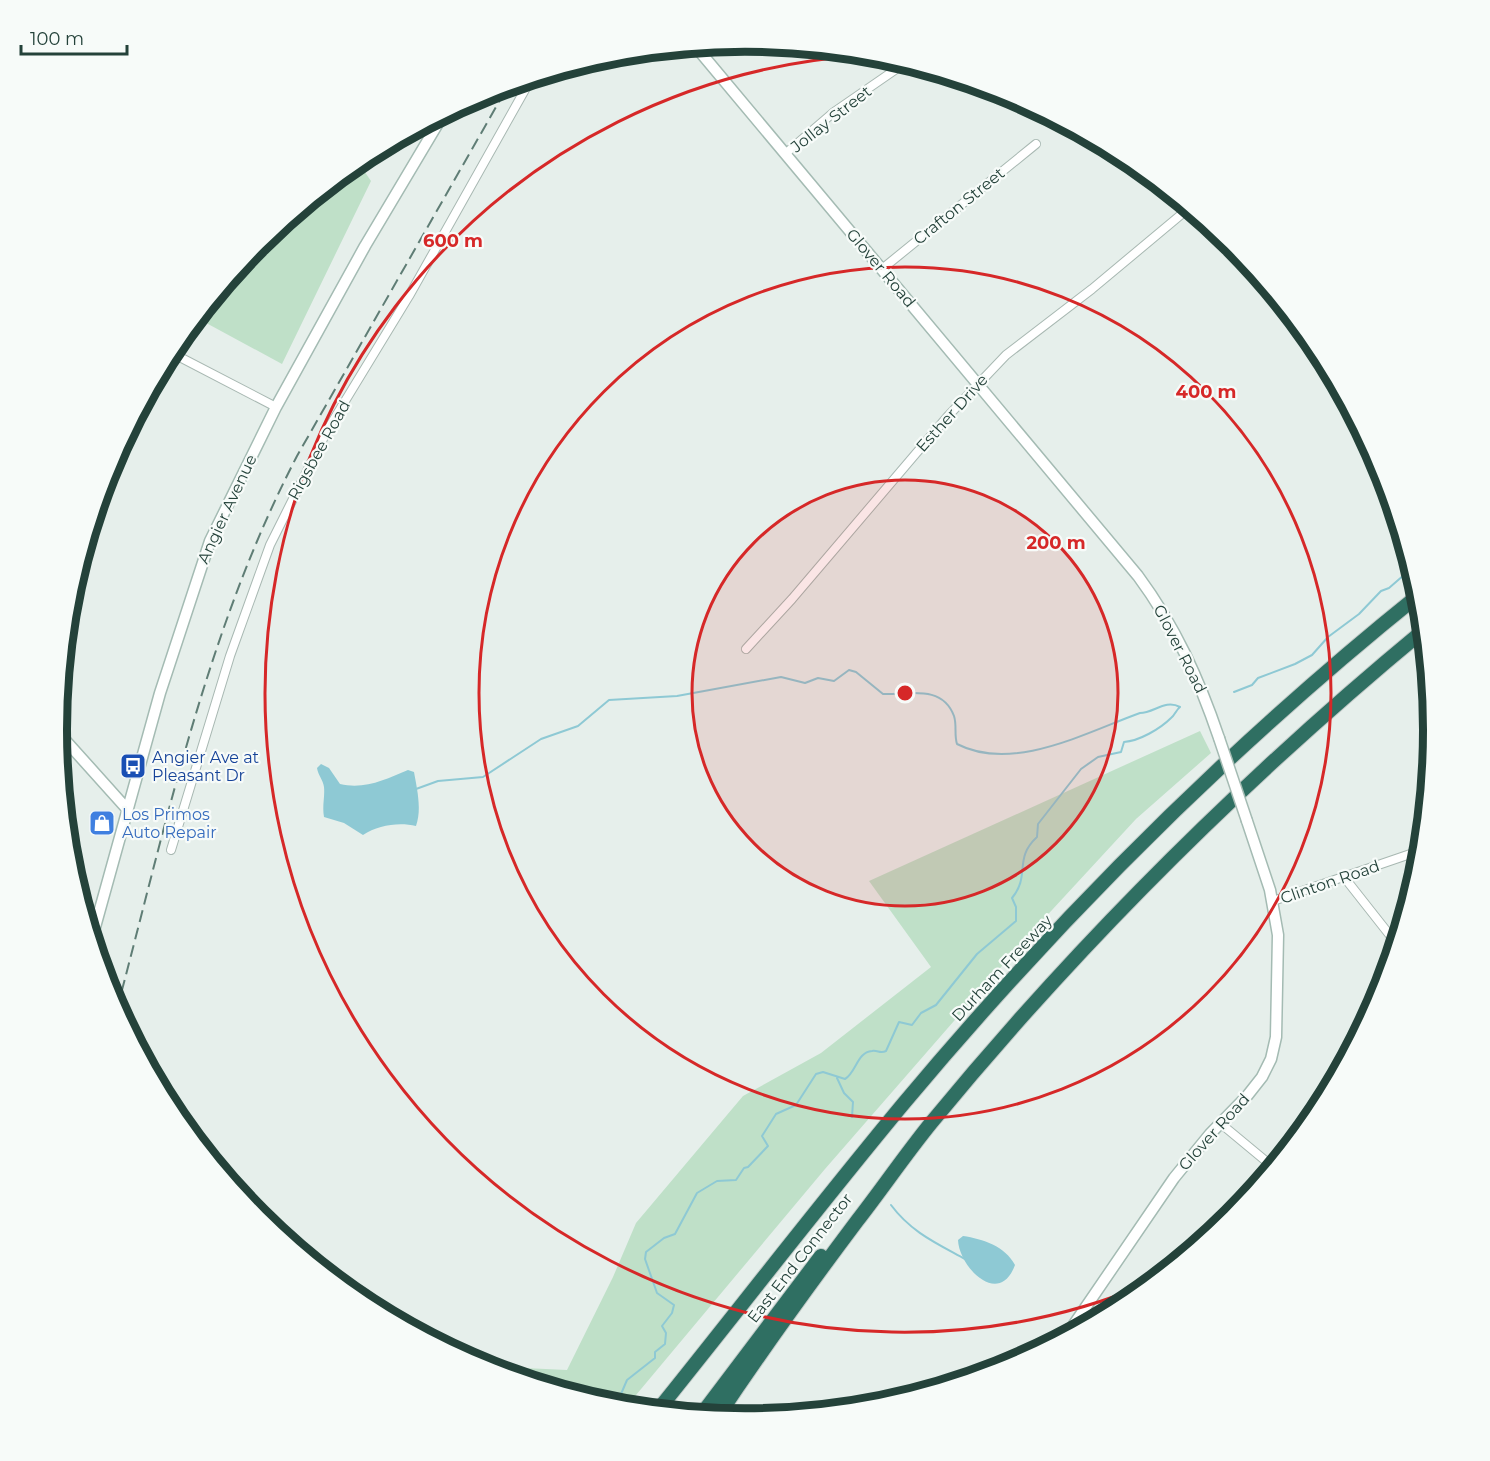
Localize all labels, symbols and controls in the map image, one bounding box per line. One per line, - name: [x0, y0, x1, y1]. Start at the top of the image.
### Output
- scale bar: [21, 18, 128, 56]
- text: 100 m: [30, 28, 84, 50]
- street label: Jollay Street: [786, 81, 875, 157]
- street label: Crafton Street: [910, 163, 1009, 248]
- street label: Glover Road: [843, 225, 919, 311]
- text: 600 m: [423, 230, 483, 252]
- street label: Esther Drive: [912, 370, 992, 456]
- text: 400 m: [1176, 381, 1236, 403]
- street label: Rigsbee Road: [284, 397, 354, 503]
- street label: Angier Avenue: [193, 451, 261, 567]
- text: 200 m: [1026, 532, 1086, 554]
- street label: Glover Road: [1150, 601, 1210, 697]
- centre of rings: [895, 683, 915, 703]
- place label: Angier Ave at Pleasant Dr: [152, 748, 260, 785]
- bus stop icon: Angier Ave at Pleasant Dr: [118, 751, 148, 781]
- place label: Los Primos Auto Repair: [122, 805, 217, 842]
- shop icon: Los Primos Auto Repair: [87, 808, 117, 838]
- street label: Clinton Road: [1278, 856, 1382, 908]
- street label: Durham Freeway: [948, 911, 1056, 1025]
- street label: Glover Road: [1174, 1090, 1254, 1174]
- street label: East End Connector: [744, 1189, 856, 1327]

